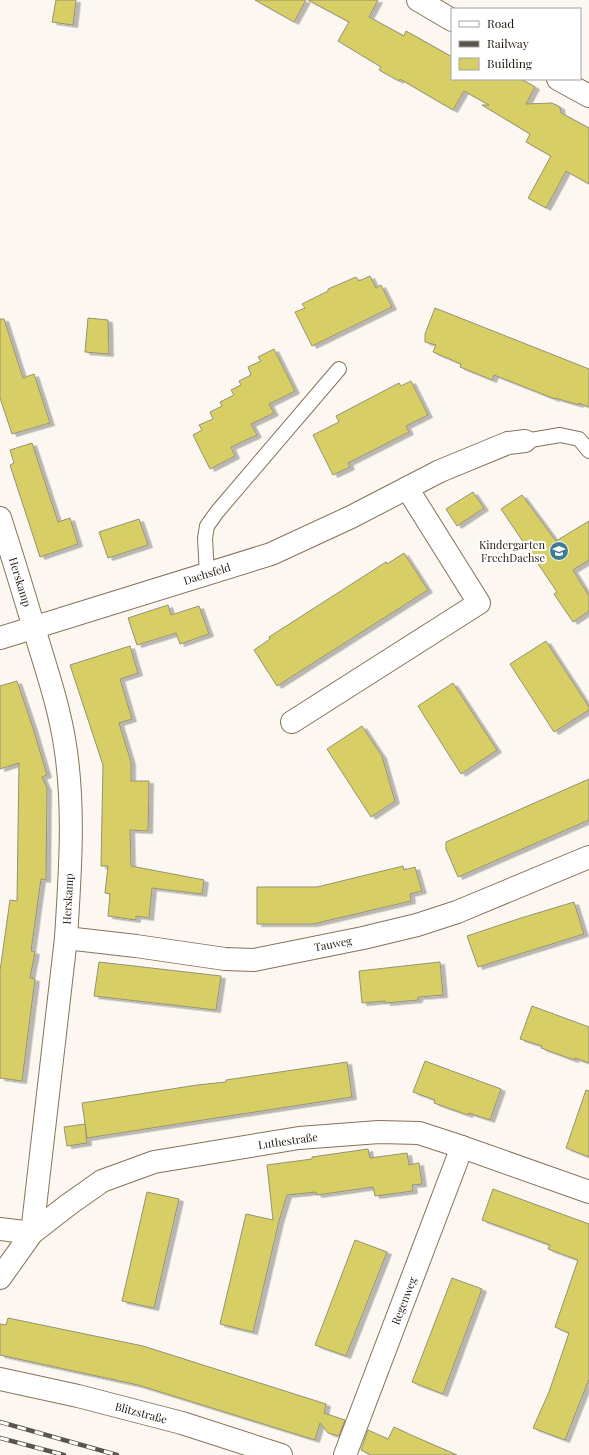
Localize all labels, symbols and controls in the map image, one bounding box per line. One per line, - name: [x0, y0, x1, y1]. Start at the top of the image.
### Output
- legend: [451, 8, 581, 80]
- text: Road: [487, 15, 514, 31]
- text: Railway: [487, 35, 529, 51]
- text: Building: [487, 55, 533, 71]
- place label: Kindergarten FrechDachse: [479, 537, 545, 565]
- school or university icon: Kindergarten FrechDachse: [548, 540, 570, 562]
- street label: Herskamp: [6, 555, 35, 608]
- street label: Dachsfeld: [181, 559, 233, 588]
- street label: Herskamp: [59, 873, 76, 925]
- street label: Tauweg: [313, 932, 353, 955]
- street label: Luthestraße: [257, 1129, 319, 1152]
- street label: Regenweg: [388, 1275, 420, 1327]
- street label: Blitzstraße: [113, 1398, 169, 1427]

